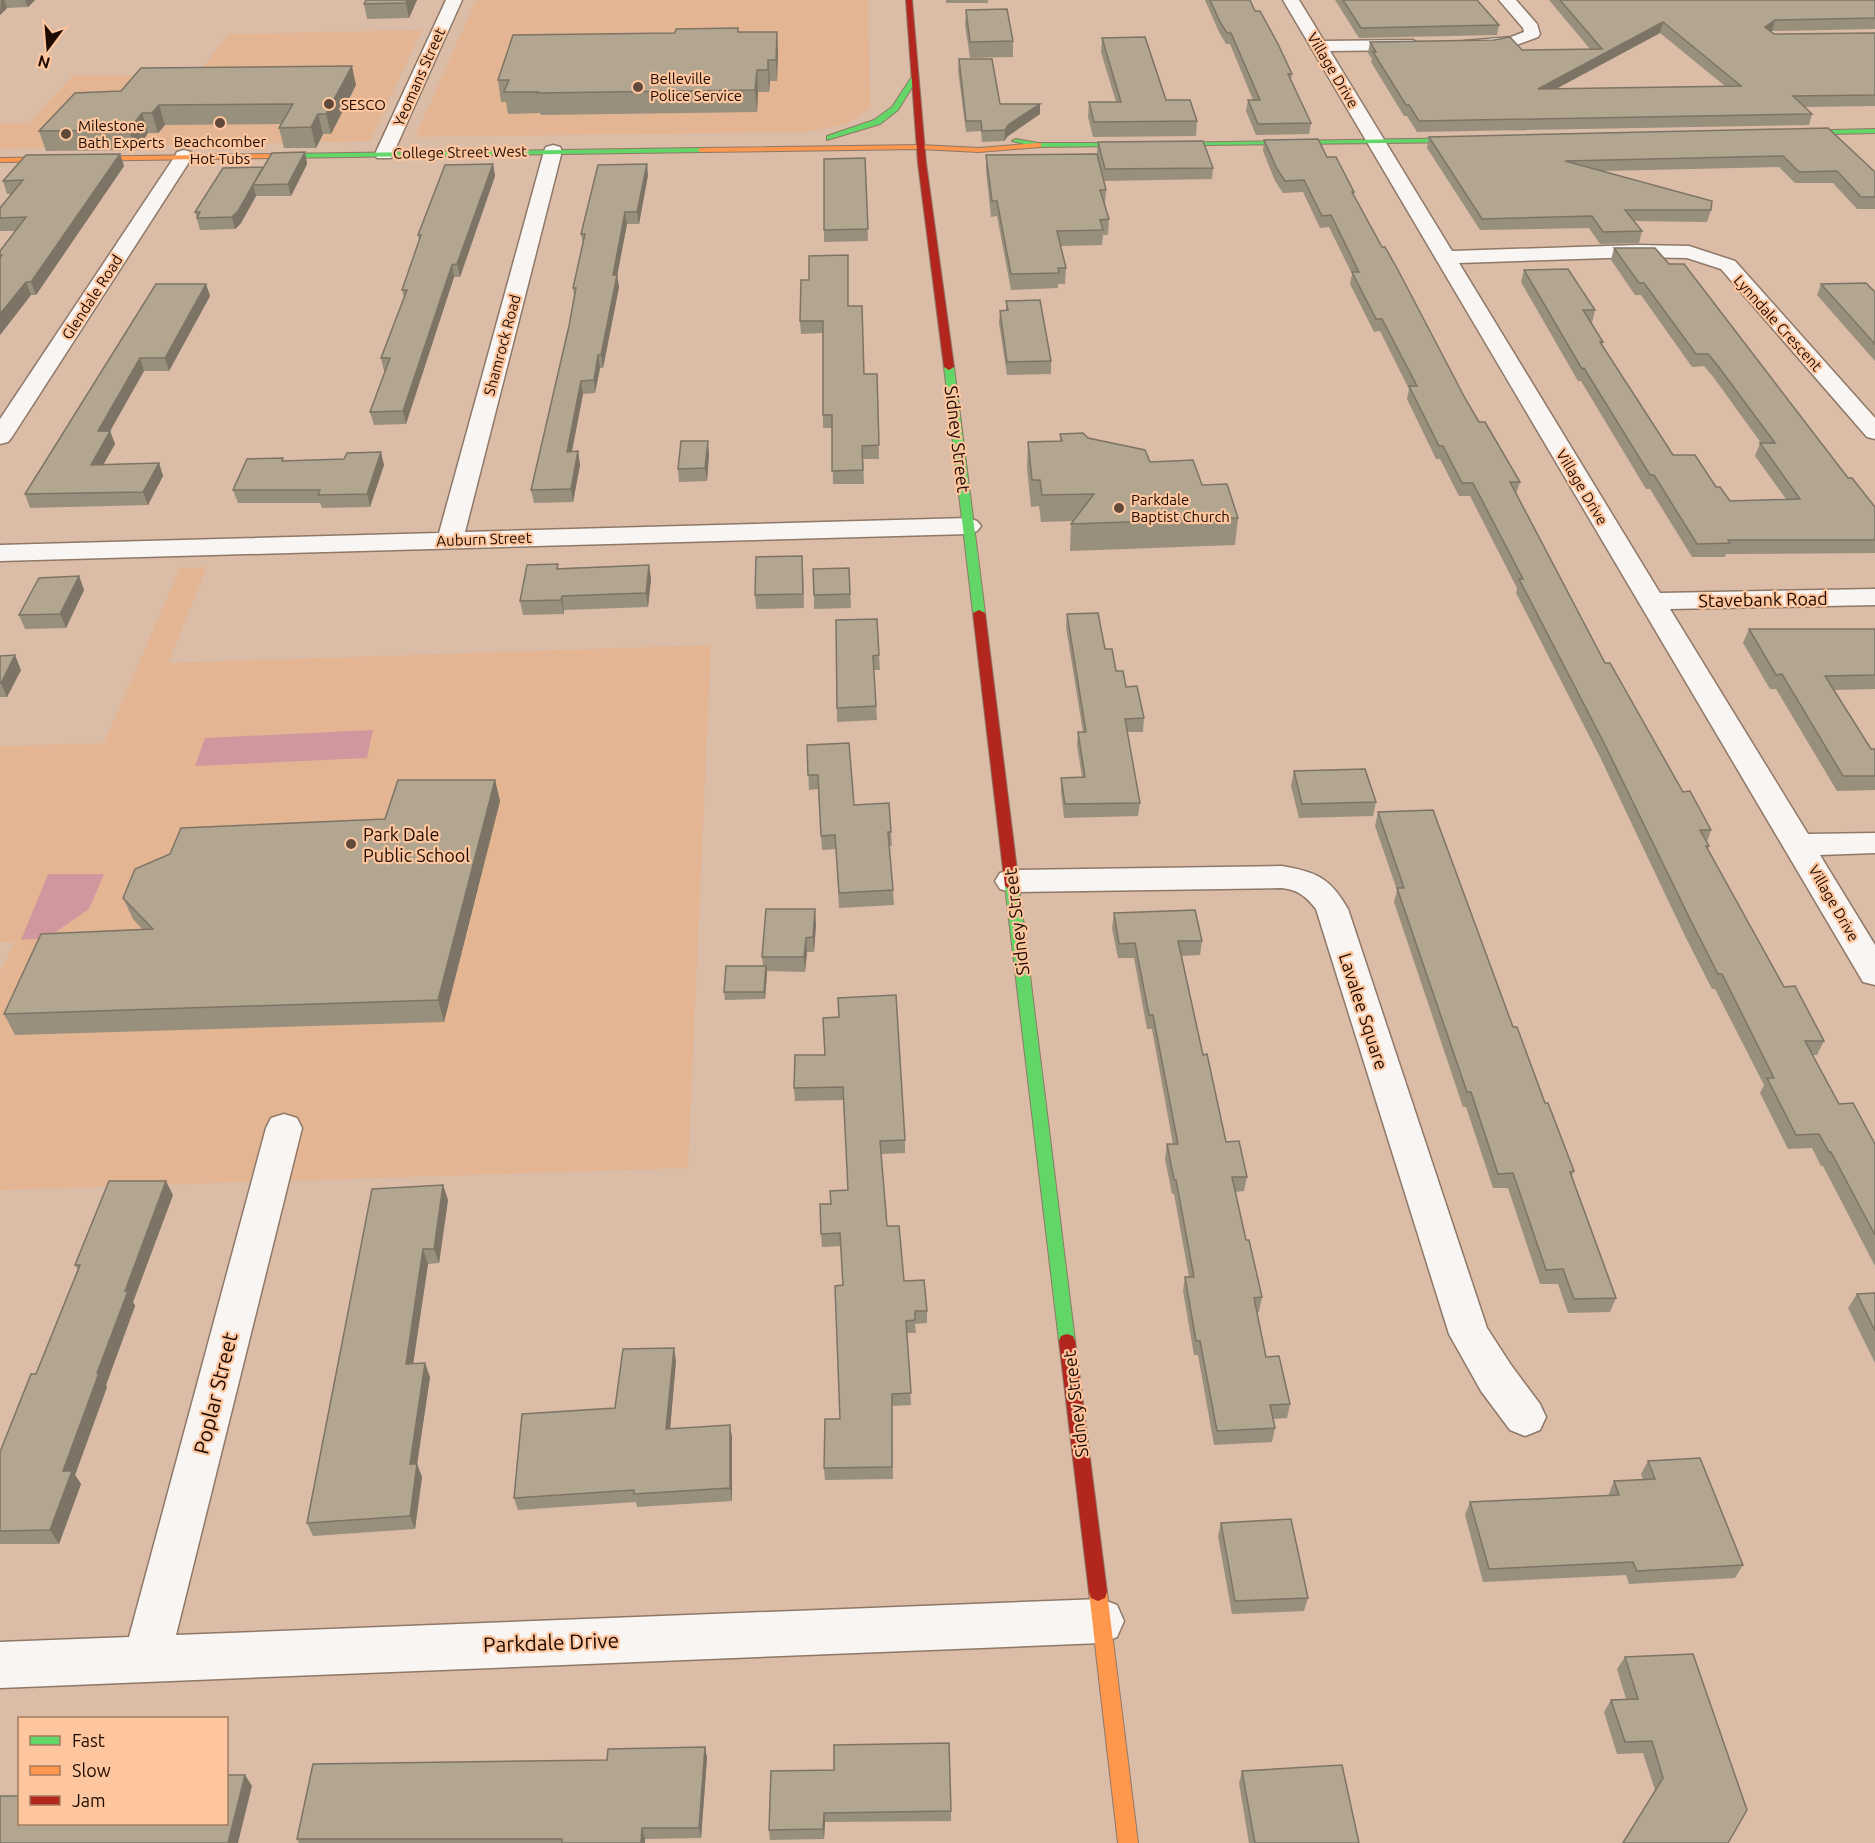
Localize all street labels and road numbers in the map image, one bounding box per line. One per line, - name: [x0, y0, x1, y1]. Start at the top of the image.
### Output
- street label: Yeomans Street: [390, 25, 448, 129]
- street label: Village Drive: [1304, 29, 1362, 111]
- street label: College Street West: [393, 142, 527, 162]
- street label: Glendale Road: [58, 252, 126, 342]
- street label: Lynndale Crescent: [1730, 272, 1826, 375]
- street label: Shamrock Road: [480, 293, 524, 397]
- street label: Sidney Street: [942, 384, 974, 494]
- street label: Village Drive: [1553, 446, 1611, 528]
- street label: Auburn Street: [436, 529, 532, 549]
- street label: Stavebank Road: [1698, 588, 1828, 610]
- street label: Village Drive: [1805, 862, 1863, 944]
- street label: Sidney Street: [1000, 867, 1032, 977]
- street label: Lavalee Square: [1336, 950, 1392, 1072]
- street label: Poplar Street: [188, 1330, 242, 1456]
- street label: Sidney Street: [1059, 1349, 1091, 1459]
- street label: Parkdale Drive: [483, 1628, 619, 1656]

